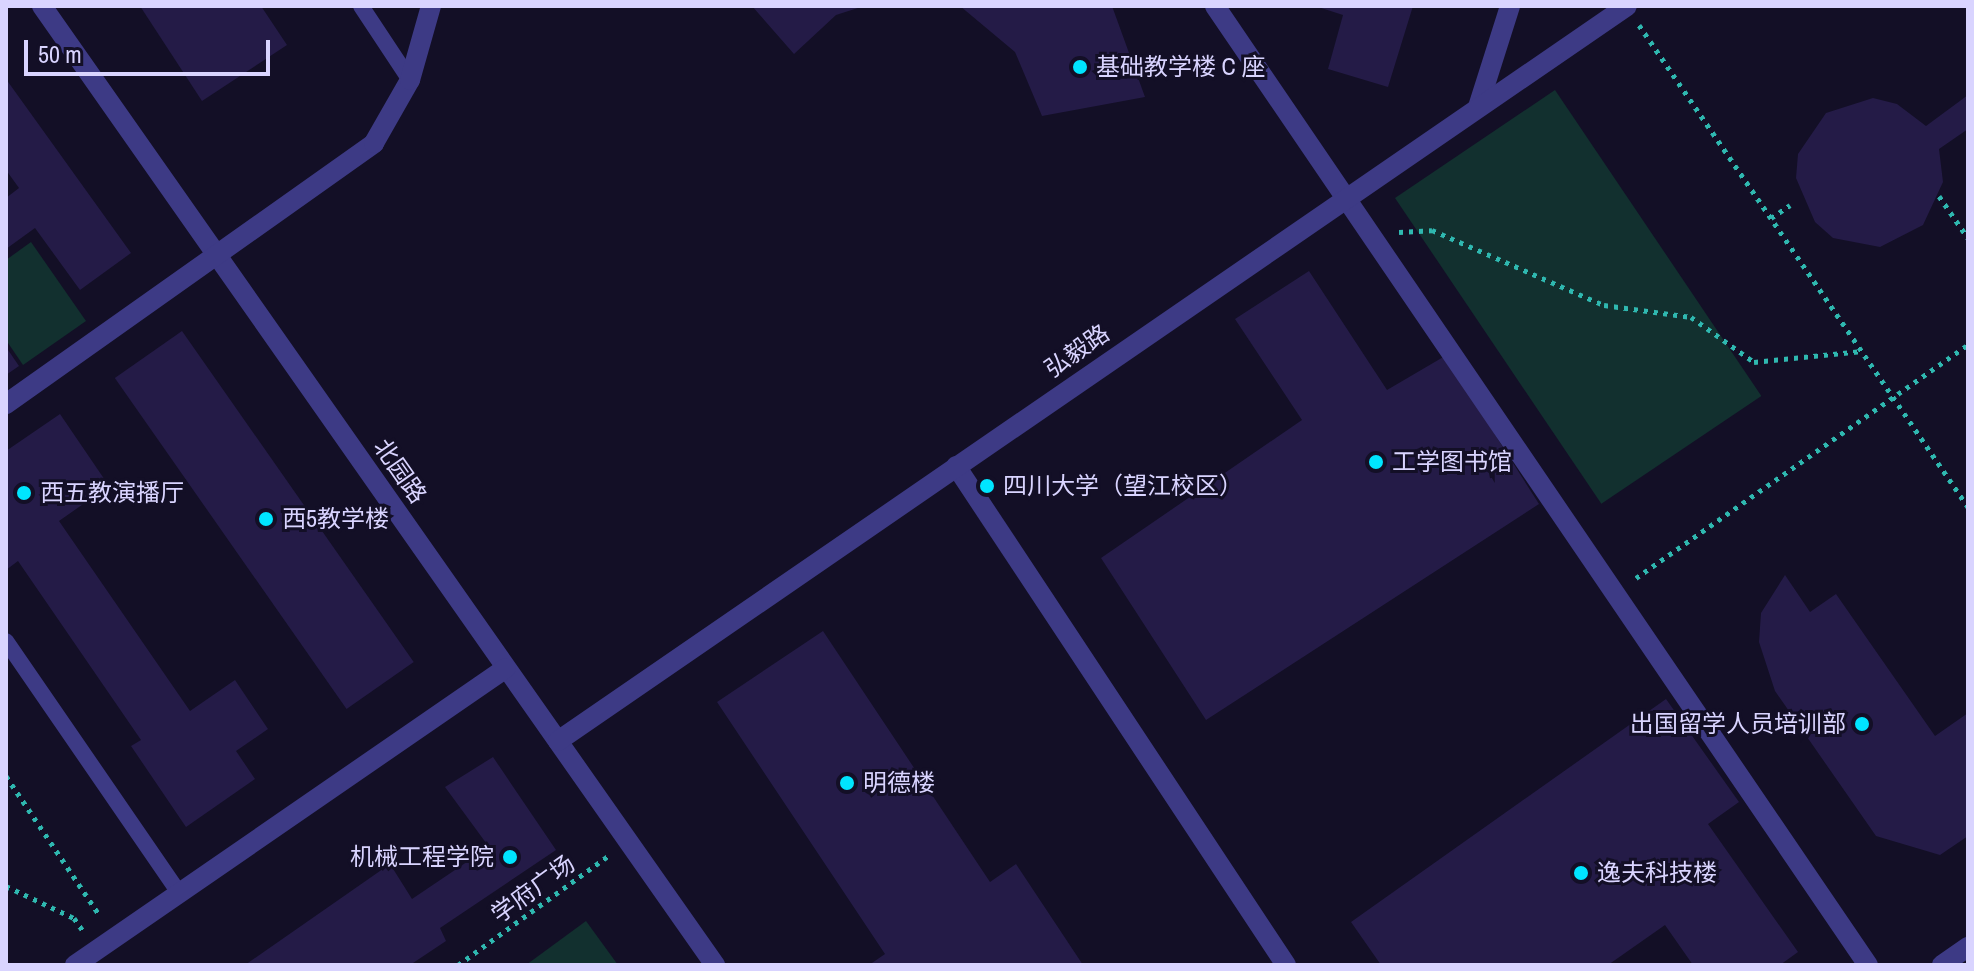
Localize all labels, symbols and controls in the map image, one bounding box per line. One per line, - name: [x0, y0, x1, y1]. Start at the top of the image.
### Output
- scale bar: [28, 24, 274, 74]
- text: 50 m: [38, 38, 82, 70]
- place label: 基础教学楼 C 座: [1096, 53, 1265, 81]
- marker: 基础教学楼 C 座: [1071, 58, 1089, 76]
- street label: 弘毅路: [1039, 319, 1115, 383]
- street label: 北园路: [368, 433, 432, 509]
- place label: 工学图书馆: [1392, 448, 1512, 476]
- marker: 工学图书馆: [1367, 453, 1385, 471]
- place label: 四川大学（望江校区）: [1003, 472, 1243, 500]
- marker: 四川大学（望江校区）: [978, 477, 996, 495]
- place label: 西五教演播厅: [40, 479, 184, 507]
- marker: 西五教演播厅: [15, 484, 33, 502]
- place label: 西5教学楼: [282, 505, 389, 533]
- marker: 西5教学楼: [257, 510, 275, 528]
- place label: 出国留学人员培训部: [1630, 710, 1846, 738]
- marker: 出国留学人员培训部: [1853, 715, 1871, 733]
- place label: 明德楼: [863, 769, 935, 797]
- marker: 明德楼: [838, 774, 856, 792]
- place label: 机械工程学院: [350, 843, 494, 871]
- marker: 机械工程学院: [501, 848, 519, 866]
- street label: 学府广场: [486, 849, 580, 929]
- place label: 逸夫科技楼: [1597, 859, 1717, 887]
- marker: 逸夫科技楼: [1572, 864, 1590, 882]

